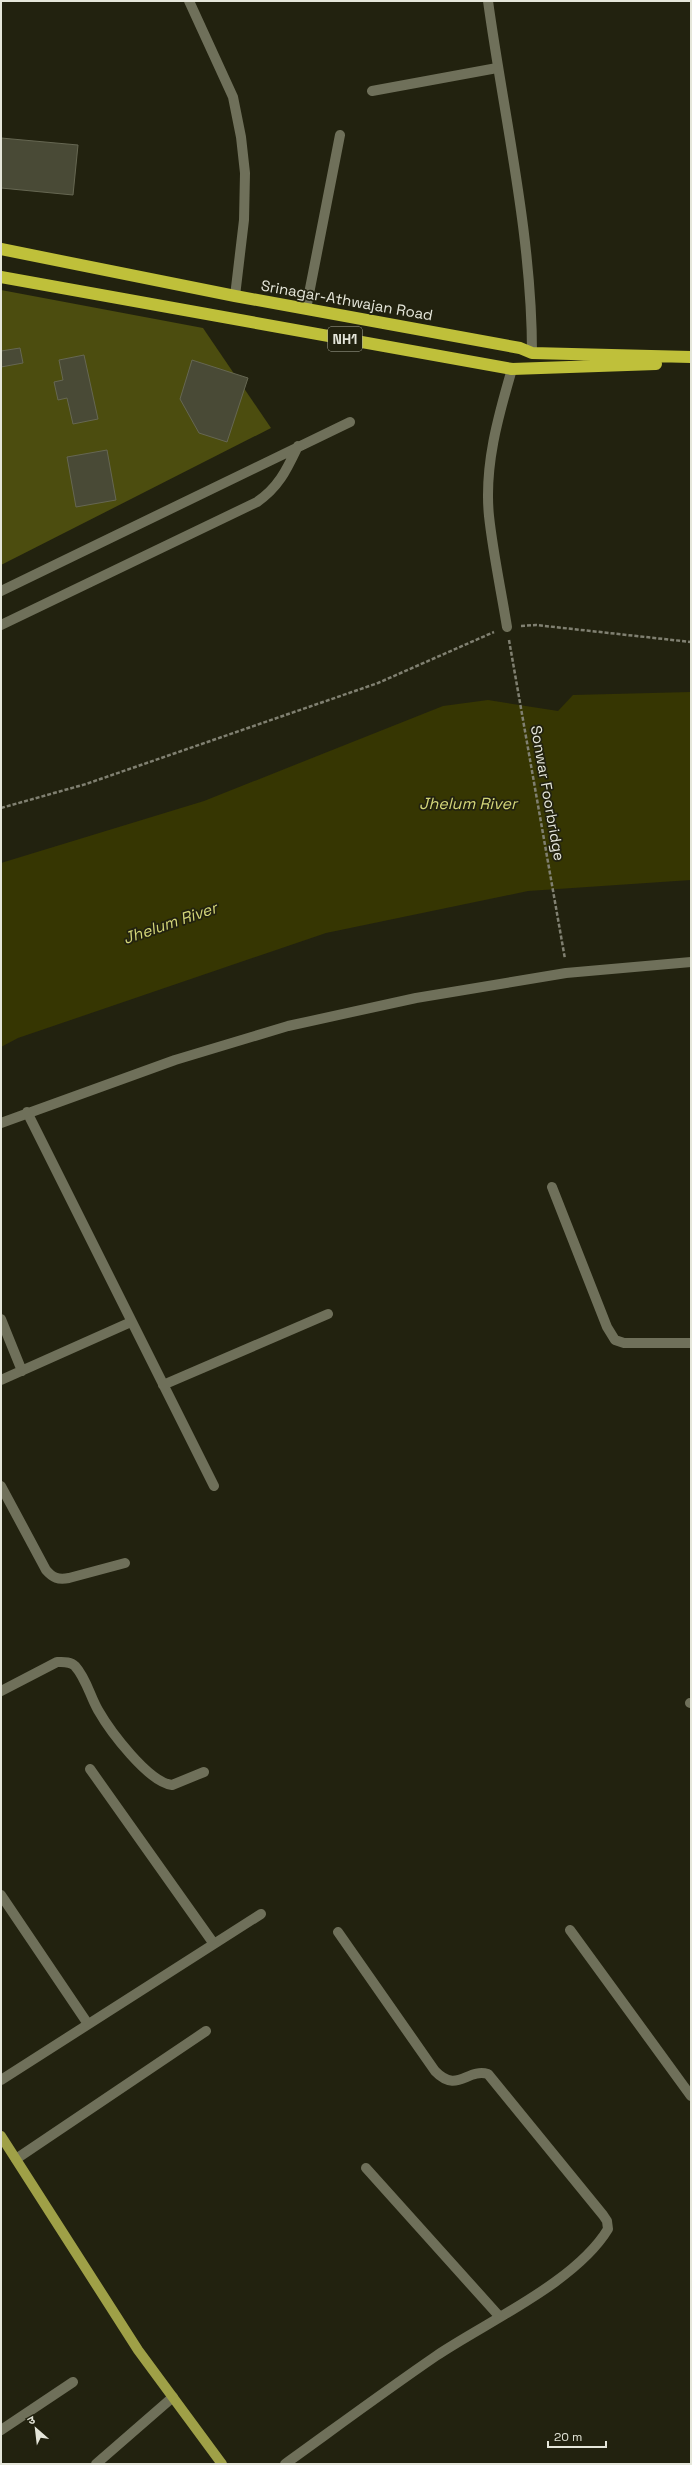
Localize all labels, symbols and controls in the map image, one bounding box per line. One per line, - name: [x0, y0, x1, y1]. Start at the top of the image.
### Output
- street label: Srinagar-Athwajan Road: [260, 276, 434, 324]
- road number: NH1: [328, 327, 362, 351]
- street label: Sonwar Foorbridge: [527, 724, 569, 862]
- water label: Jhelum River: [419, 793, 519, 814]
- water label: Jhelum River: [120, 896, 222, 949]
- north arrow: [16, 2409, 56, 2449]
- text: उ: [25, 2412, 38, 2428]
- scale bar: [548, 2423, 606, 2449]
- text: 20 m: [554, 2429, 582, 2445]

